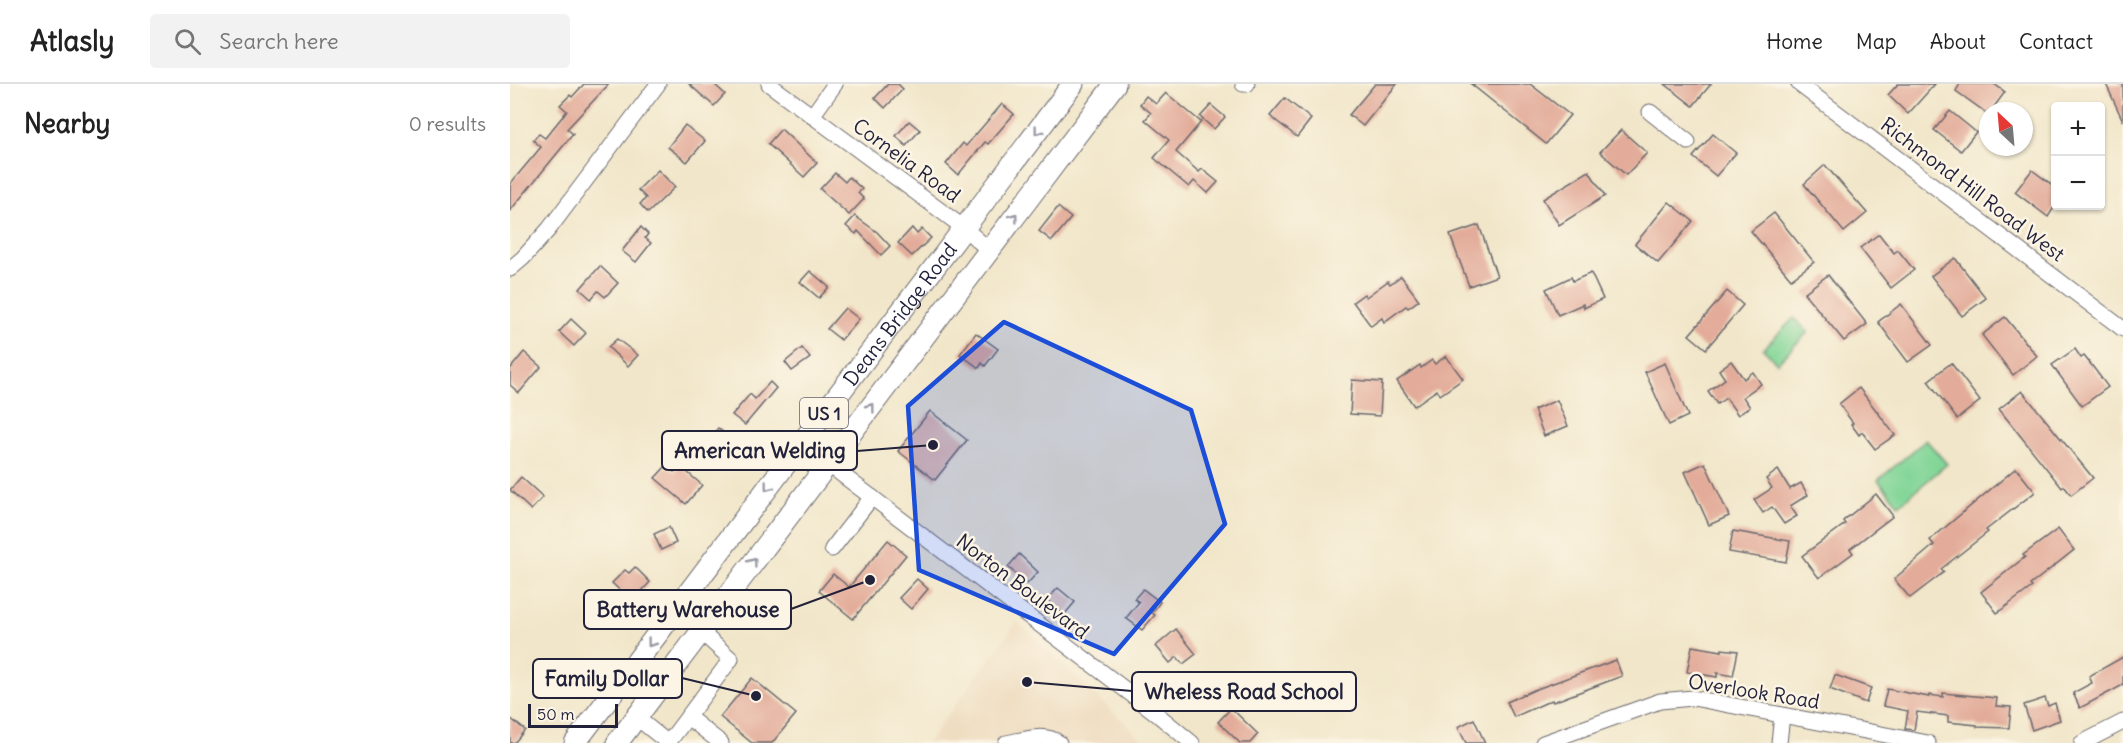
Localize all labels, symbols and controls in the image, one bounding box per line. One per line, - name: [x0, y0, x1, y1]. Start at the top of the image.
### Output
- search box: [150, 14, 570, 68]
- text: Atlasly: [30, 23, 114, 59]
- icon: search: [171, 25, 204, 58]
- text: Search here: [219, 27, 339, 55]
- text: Home: [1766, 28, 1823, 55]
- text: Map: [1856, 28, 1897, 55]
- text: About: [1930, 28, 1986, 55]
- text: Contact: [2019, 28, 2093, 55]
- north arrow: [1979, 102, 2033, 156]
- map controls: [2051, 102, 2105, 210]
- button: +: [2051, 102, 2105, 156]
- text: Nearby: [24, 107, 110, 140]
- text: 0 results: [409, 111, 486, 136]
- street label: Richmond Hill Road West: [1876, 112, 2070, 267]
- street label: Cornelia Road: [848, 113, 966, 208]
- one-way arrow: [1034, 124, 1045, 135]
- button: −: [2051, 156, 2105, 210]
- one-way arrow: [1006, 213, 1017, 224]
- street label: Deans Bridge Road: [837, 237, 962, 390]
- road number: US 1: [800, 398, 848, 428]
- one-way arrow: [863, 402, 874, 413]
- callout: American Welding: [662, 431, 857, 470]
- text: American Welding: [674, 437, 846, 464]
- one-way arrow: [765, 480, 776, 491]
- street label: Norton Boulevard: [952, 528, 1094, 644]
- one-way arrow: [746, 558, 757, 569]
- callout: Battery Warehouse: [584, 590, 791, 629]
- text: Battery Warehouse: [596, 596, 780, 623]
- one-way arrow: [647, 636, 658, 647]
- callout: Family Dollar: [533, 659, 682, 698]
- text: Family Dollar: [545, 665, 670, 692]
- street label: Overlook Road: [1686, 668, 1822, 714]
- callout: Wheless Road School: [1132, 672, 1356, 711]
- text: Wheless Road School: [1144, 678, 1344, 705]
- scale bar: [528, 701, 618, 728]
- text: 50 m: [537, 704, 575, 724]

